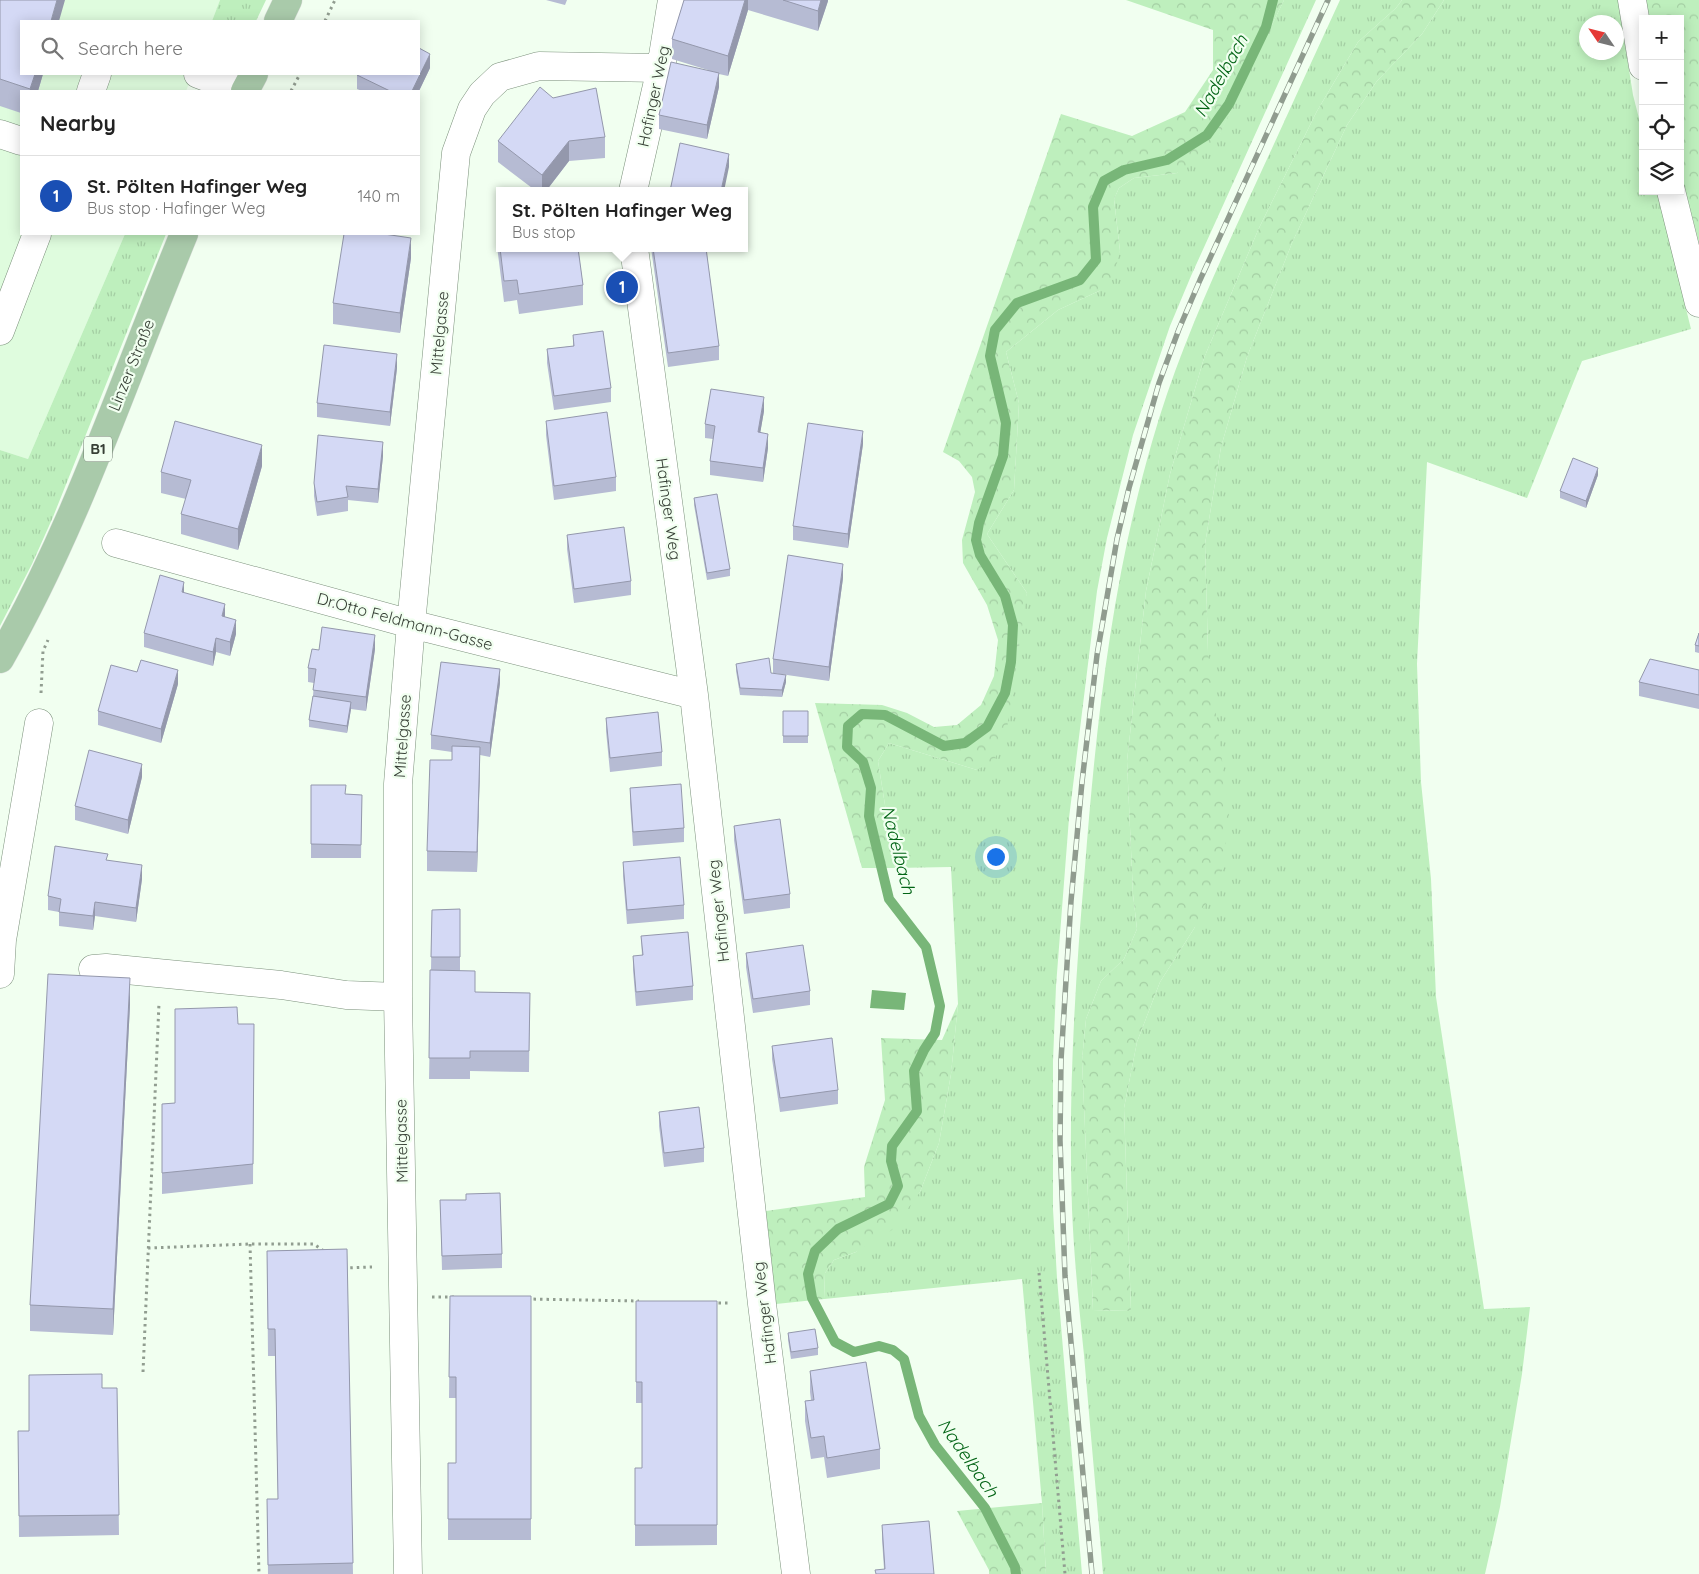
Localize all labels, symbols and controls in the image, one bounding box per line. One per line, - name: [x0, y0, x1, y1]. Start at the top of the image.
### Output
- north arrow: [1579, 15, 1624, 60]
- map controls: [1639, 15, 1684, 195]
- button: +: [1639, 15, 1684, 60]
- search box: [20, 20, 420, 75]
- water label: Nadelbach: [1189, 30, 1253, 121]
- icon: search: [38, 34, 66, 62]
- text: Search here: [78, 36, 183, 60]
- street label: Hafinger Weg: [633, 44, 673, 148]
- button: −: [1639, 60, 1684, 105]
- button: locate: [1639, 105, 1684, 150]
- text: Nearby: [40, 110, 116, 136]
- button: layers: [1639, 150, 1684, 195]
- text: St. Pölten Hafinger Weg: [87, 174, 307, 198]
- text: 1: [53, 186, 59, 206]
- text: 140 m: [357, 186, 400, 206]
- popup: [496, 187, 748, 252]
- text: Bus stop · Hafinger Weg: [87, 198, 265, 218]
- text: St. Pölten Hafinger Weg: [512, 198, 732, 222]
- text: Bus stop: [512, 222, 576, 242]
- pin: 1: [606, 268, 638, 306]
- street label: Mittelgasse: [425, 290, 453, 376]
- street label: Linzer Straße: [104, 316, 158, 414]
- road number: B1: [84, 436, 112, 462]
- street label: Hafinger Weg: [652, 457, 686, 561]
- street label: Dr.Otto Feldmann-Gasse: [315, 588, 495, 654]
- street label: Mittelgasse: [389, 694, 415, 778]
- water label: Nadelbach: [876, 803, 921, 897]
- your location: [983, 844, 1009, 870]
- street label: Hafinger Weg: [703, 859, 733, 963]
- street label: Mittelgasse: [390, 1099, 412, 1183]
- street label: Hafinger Weg: [748, 1261, 780, 1365]
- water label: Nadelbach: [933, 1414, 1004, 1502]

